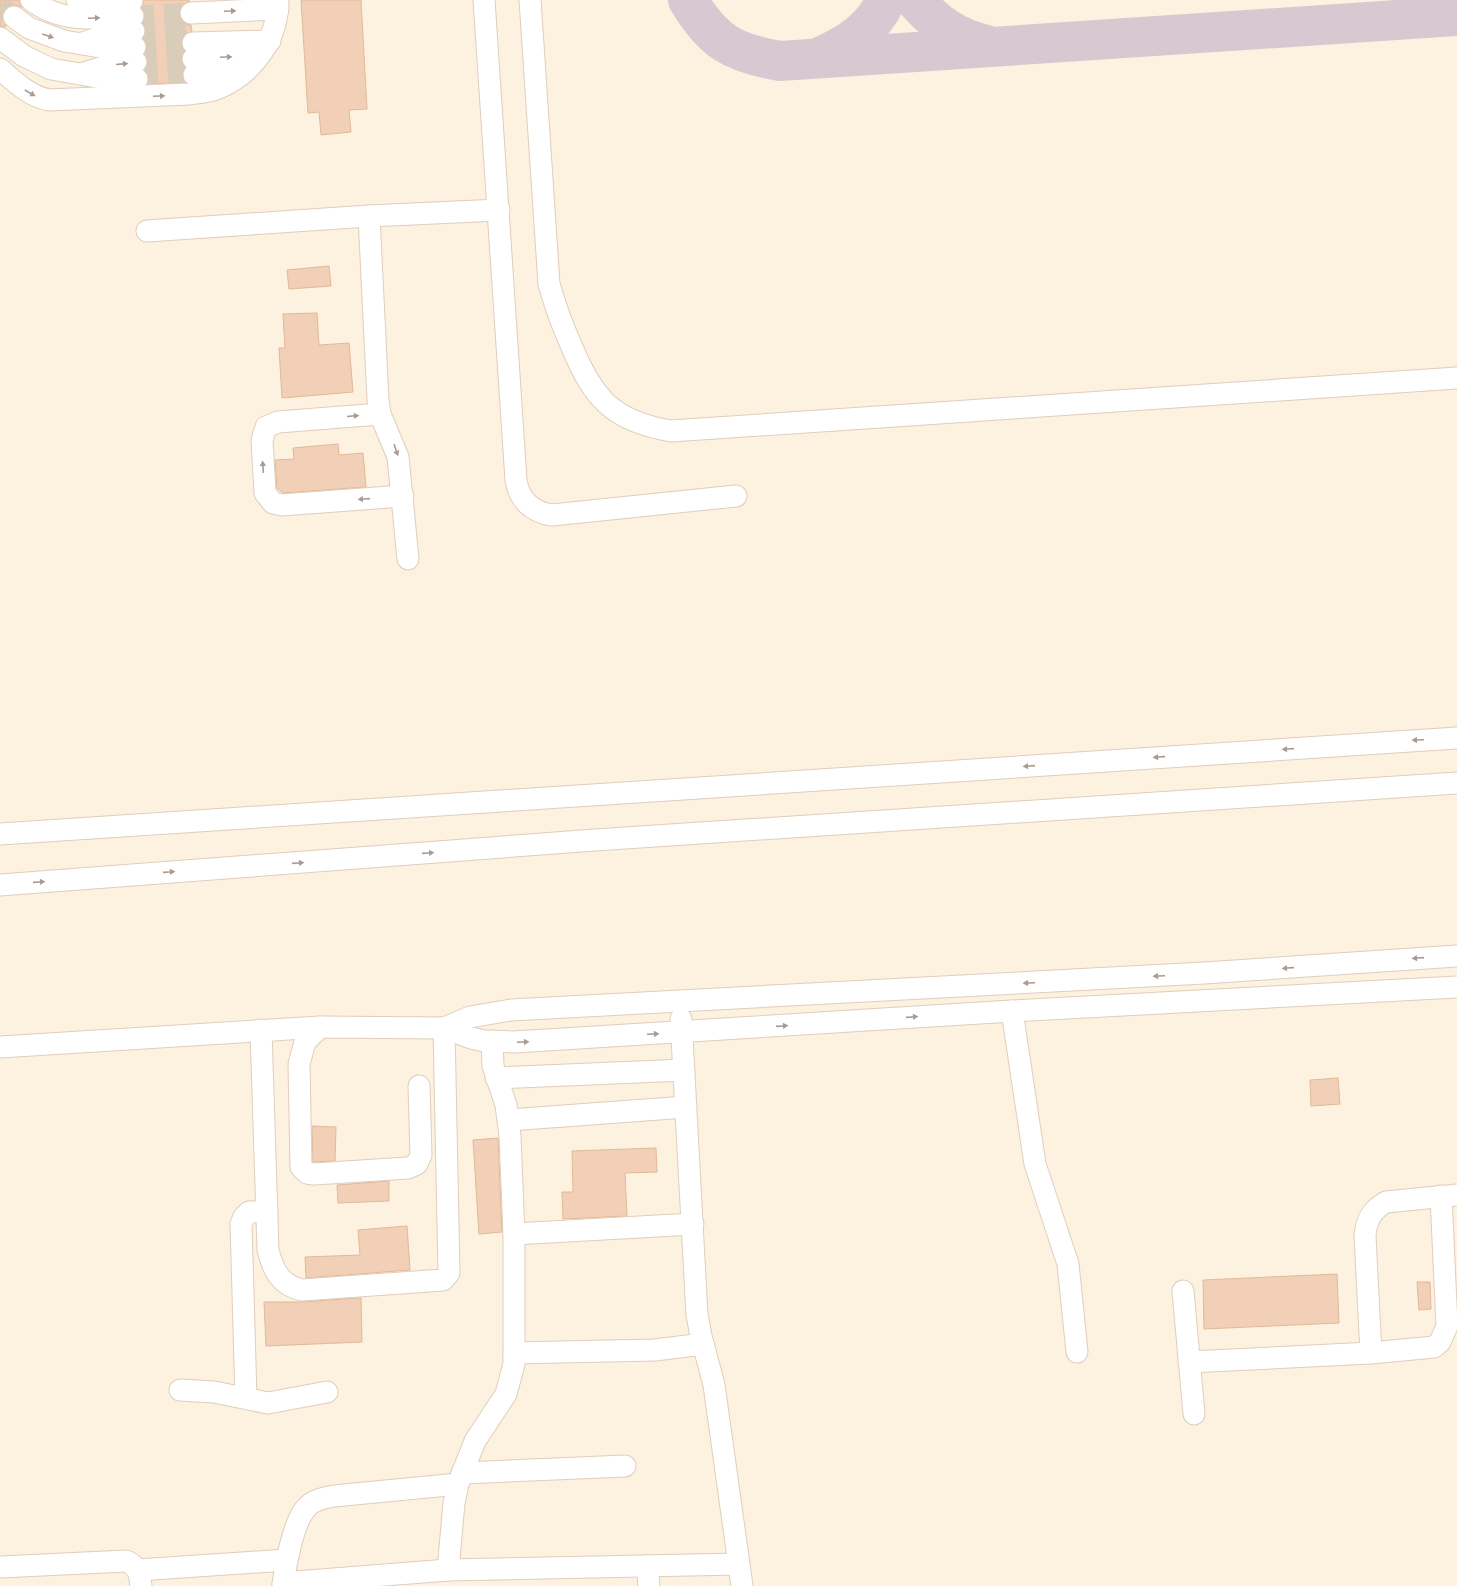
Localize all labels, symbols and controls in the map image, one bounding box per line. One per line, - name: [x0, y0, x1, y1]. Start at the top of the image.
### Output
- one-way arrow: [224, 8, 236, 15]
- one-way arrow: [88, 14, 100, 21]
- one-way arrow: [42, 33, 54, 39]
- one-way arrow: [220, 54, 233, 60]
- one-way arrow: [116, 60, 128, 67]
- one-way arrow: [24, 90, 36, 97]
- one-way arrow: [153, 93, 166, 99]
- one-way arrow: [347, 413, 359, 420]
- one-way arrow: [393, 444, 399, 456]
- one-way arrow: [260, 461, 267, 473]
- one-way arrow: [357, 496, 370, 502]
- one-way arrow: [1411, 737, 1424, 743]
- one-way arrow: [1282, 745, 1294, 752]
- one-way arrow: [1153, 754, 1165, 761]
- one-way arrow: [1023, 762, 1035, 769]
- one-way arrow: [422, 849, 434, 856]
- one-way arrow: [292, 859, 304, 866]
- one-way arrow: [163, 869, 175, 876]
- one-way arrow: [33, 878, 45, 885]
- one-way arrow: [1412, 955, 1424, 962]
- one-way arrow: [1282, 964, 1294, 971]
- one-way arrow: [1152, 973, 1165, 979]
- one-way arrow: [1022, 980, 1035, 986]
- one-way arrow: [906, 1014, 918, 1021]
- one-way arrow: [776, 1022, 788, 1029]
- one-way arrow: [647, 1031, 660, 1037]
- one-way arrow: [517, 1038, 529, 1045]

